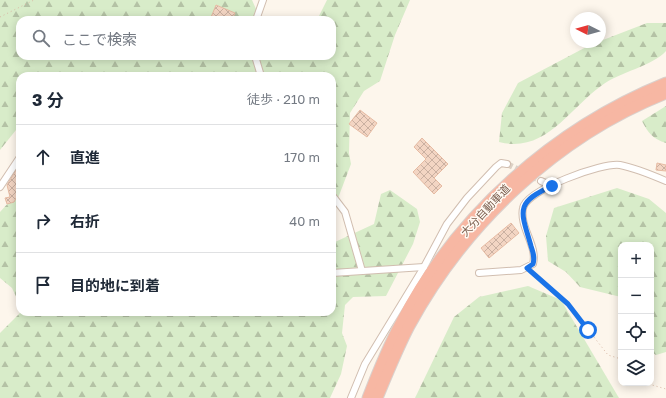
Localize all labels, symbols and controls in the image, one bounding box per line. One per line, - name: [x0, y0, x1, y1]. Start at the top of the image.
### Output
- north arrow: [570, 12, 606, 48]
- search box: [16, 16, 336, 60]
- icon: search: [30, 27, 52, 49]
- text: ここで検索: [62, 30, 137, 48]
- text: 3 分: [32, 89, 64, 110]
- text: 徒歩 · 210 m: [247, 91, 320, 107]
- icon: ahead: [32, 146, 54, 168]
- text: 直進: [70, 148, 100, 166]
- text: 170 m: [284, 149, 320, 165]
- route end: [543, 177, 561, 195]
- street label: 大分自動車道: [458, 181, 512, 239]
- icon: right: [32, 210, 54, 232]
- text: 右折: [70, 212, 100, 230]
- text: 40 m: [289, 213, 320, 229]
- map controls: [618, 242, 654, 386]
- button: +: [618, 242, 654, 278]
- icon: arrive: [32, 274, 54, 296]
- text: 目的地に到着: [70, 276, 160, 294]
- button: −: [618, 278, 654, 314]
- button: locate: [618, 314, 654, 350]
- route start: [579, 321, 597, 339]
- button: layers: [618, 350, 654, 386]

